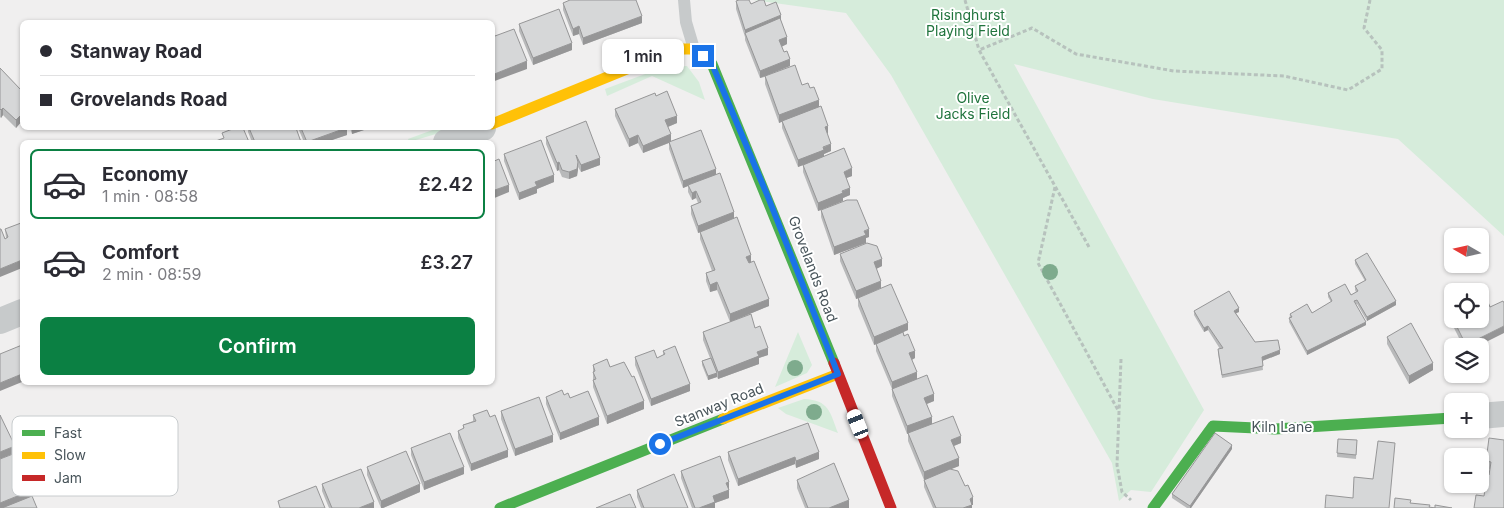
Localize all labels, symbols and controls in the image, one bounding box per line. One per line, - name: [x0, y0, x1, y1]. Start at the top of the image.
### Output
- park label: Risinghurst Playing Field: [926, 6, 1010, 39]
- callout: 1 min: [603, 38, 686, 74]
- text: Stanway Road: [70, 40, 202, 63]
- route end: [692, 45, 714, 67]
- text: 1 min: [623, 46, 663, 66]
- text: Grovelands Road: [70, 88, 227, 111]
- park label: Olive Jacks Field: [936, 89, 1010, 122]
- icon: car: [42, 162, 87, 207]
- text: Economy: [102, 163, 188, 186]
- text: £2.42: [419, 173, 473, 196]
- text: 1 min · 08:58: [102, 186, 198, 206]
- street label: Grovelands Road: [785, 213, 842, 324]
- north arrow: [1444, 228, 1489, 272]
- map controls: [1444, 228, 1489, 493]
- icon: car: [42, 240, 87, 285]
- text: Comfort: [102, 241, 179, 264]
- text: £3.27: [421, 251, 473, 274]
- text: 2 min · 08:59: [102, 264, 201, 284]
- button: locate: [1444, 283, 1489, 328]
- button: Confirm: [40, 317, 475, 375]
- button: layers: [1444, 338, 1489, 383]
- street label: Stanway Road: [672, 379, 766, 430]
- button: +: [1444, 393, 1489, 438]
- car: [845, 407, 870, 441]
- legend: [12, 416, 178, 496]
- street label: Kiln Lane: [1252, 418, 1312, 435]
- text: Fast: [54, 424, 82, 441]
- route start: [649, 433, 671, 455]
- text: Slow: [54, 446, 86, 463]
- button: −: [1444, 448, 1489, 493]
- text: Jam: [54, 469, 82, 486]

